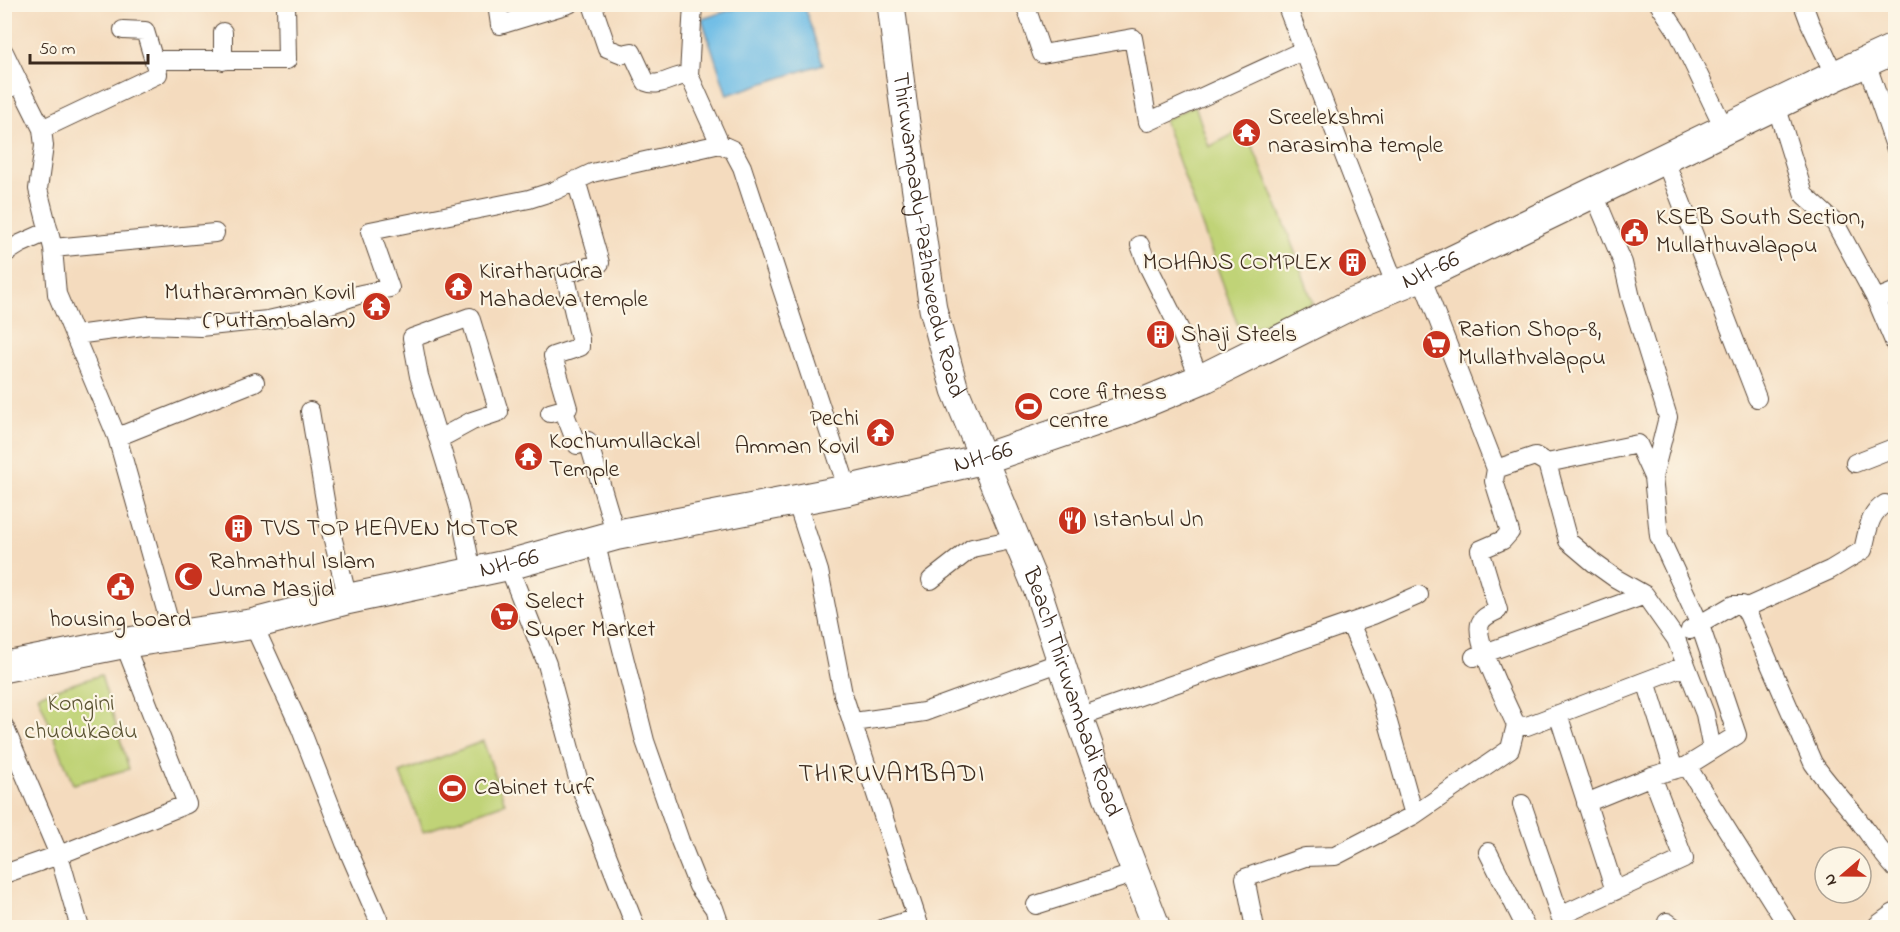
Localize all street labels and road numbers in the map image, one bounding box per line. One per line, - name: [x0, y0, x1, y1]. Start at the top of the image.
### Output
- street label: Thiruvampady-Pazhaveedu Road: [882, 70, 974, 404]
- street label: NH-66: [1397, 242, 1466, 299]
- street label: NH-66: [950, 432, 1018, 483]
- street label: NH-66: [476, 540, 544, 588]
- street label: Beach Thiruvambadi Road: [1012, 561, 1131, 822]

